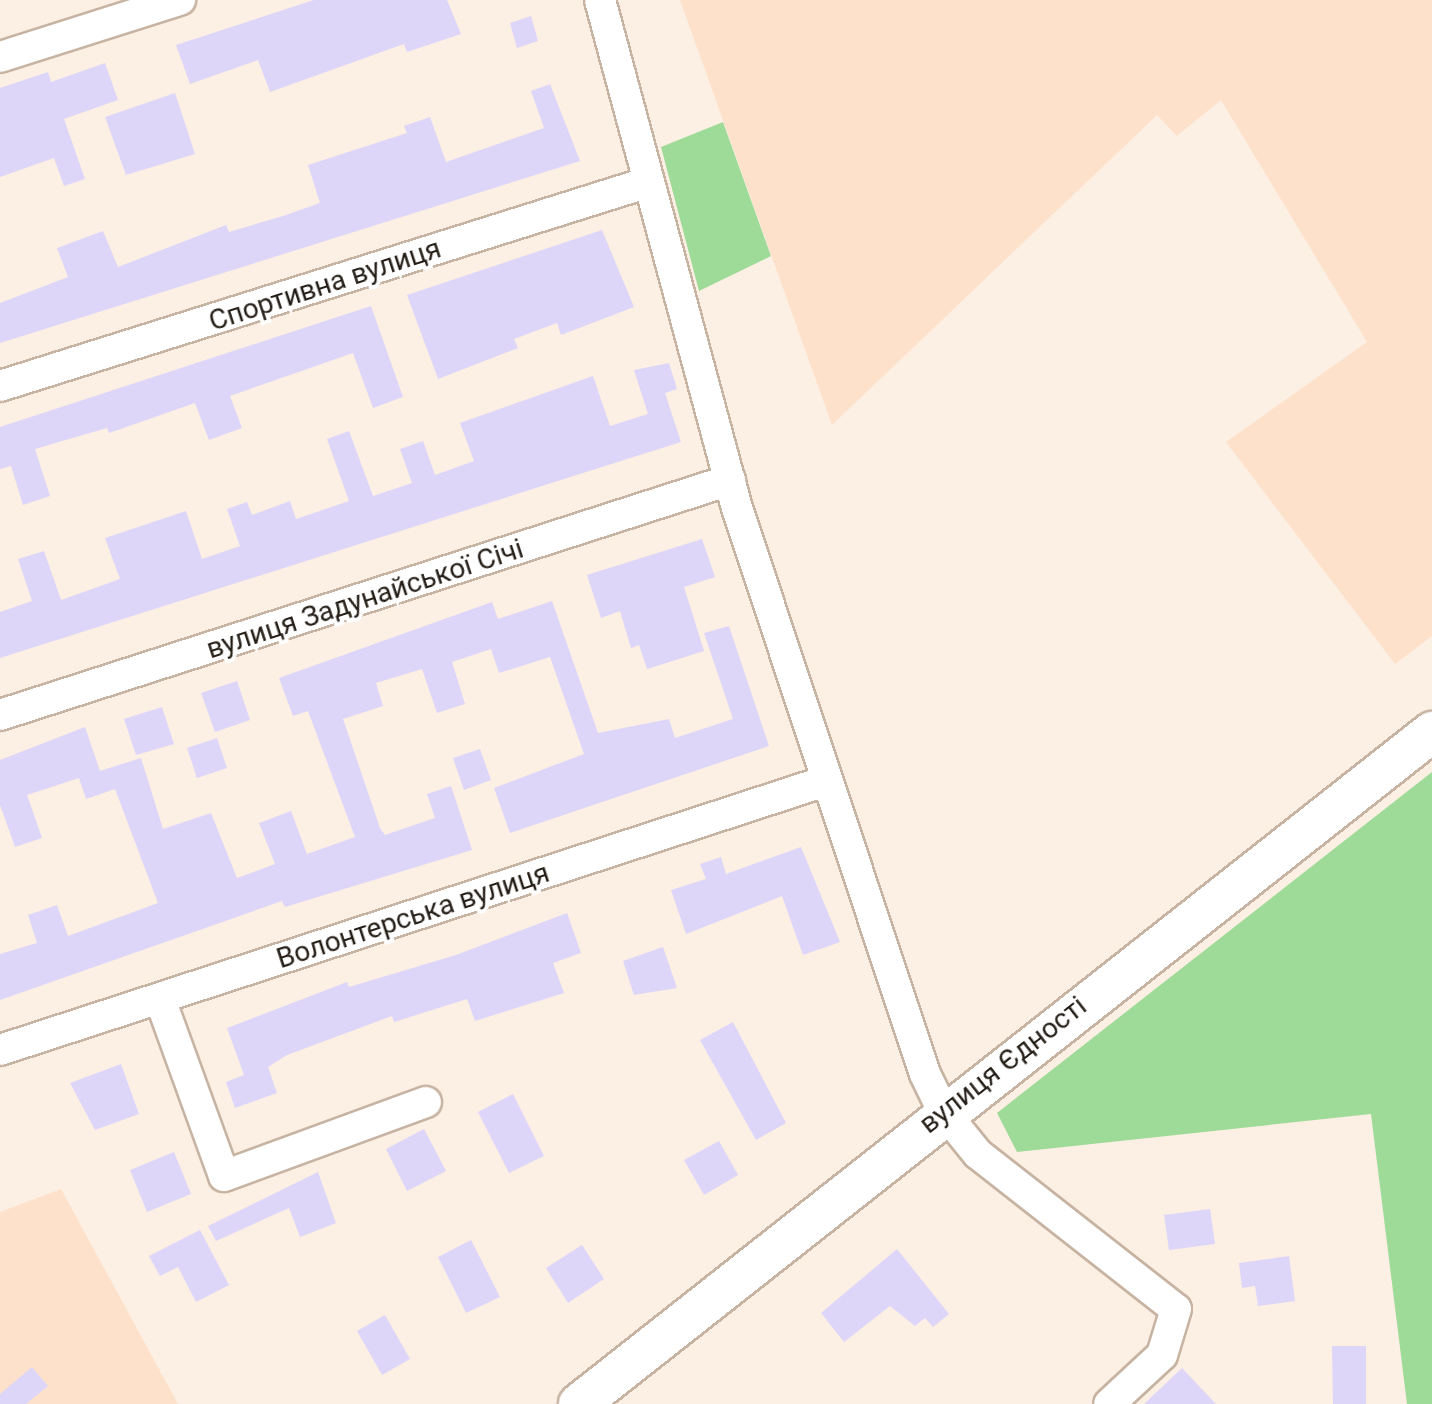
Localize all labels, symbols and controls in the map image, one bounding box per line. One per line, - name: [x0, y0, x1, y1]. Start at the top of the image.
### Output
- street label: Спортивна вулиця: [205, 232, 445, 338]
- street label: вулиця Задунайської Січі: [202, 532, 528, 666]
- street label: Волонтерська вулиця: [272, 856, 554, 976]
- street label: вулиця Єдності: [913, 989, 1093, 1141]

